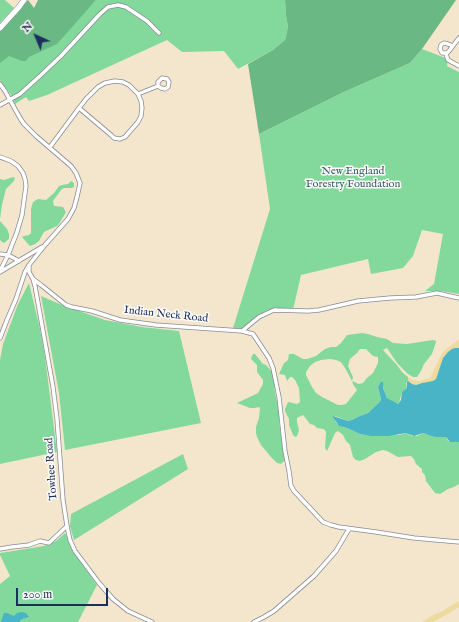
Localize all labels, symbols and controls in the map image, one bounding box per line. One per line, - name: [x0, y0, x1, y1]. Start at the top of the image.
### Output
- north arrow: [16, 16, 56, 56]
- text: N: [19, 19, 36, 36]
- park label: New England Forestry Foundation: [306, 165, 400, 191]
- street label: Indian Neck Road: [123, 304, 209, 326]
- street label: Towhee Road: [43, 437, 61, 501]
- scale bar: [18, 580, 110, 606]
- text: 200 m: [23, 587, 52, 602]

